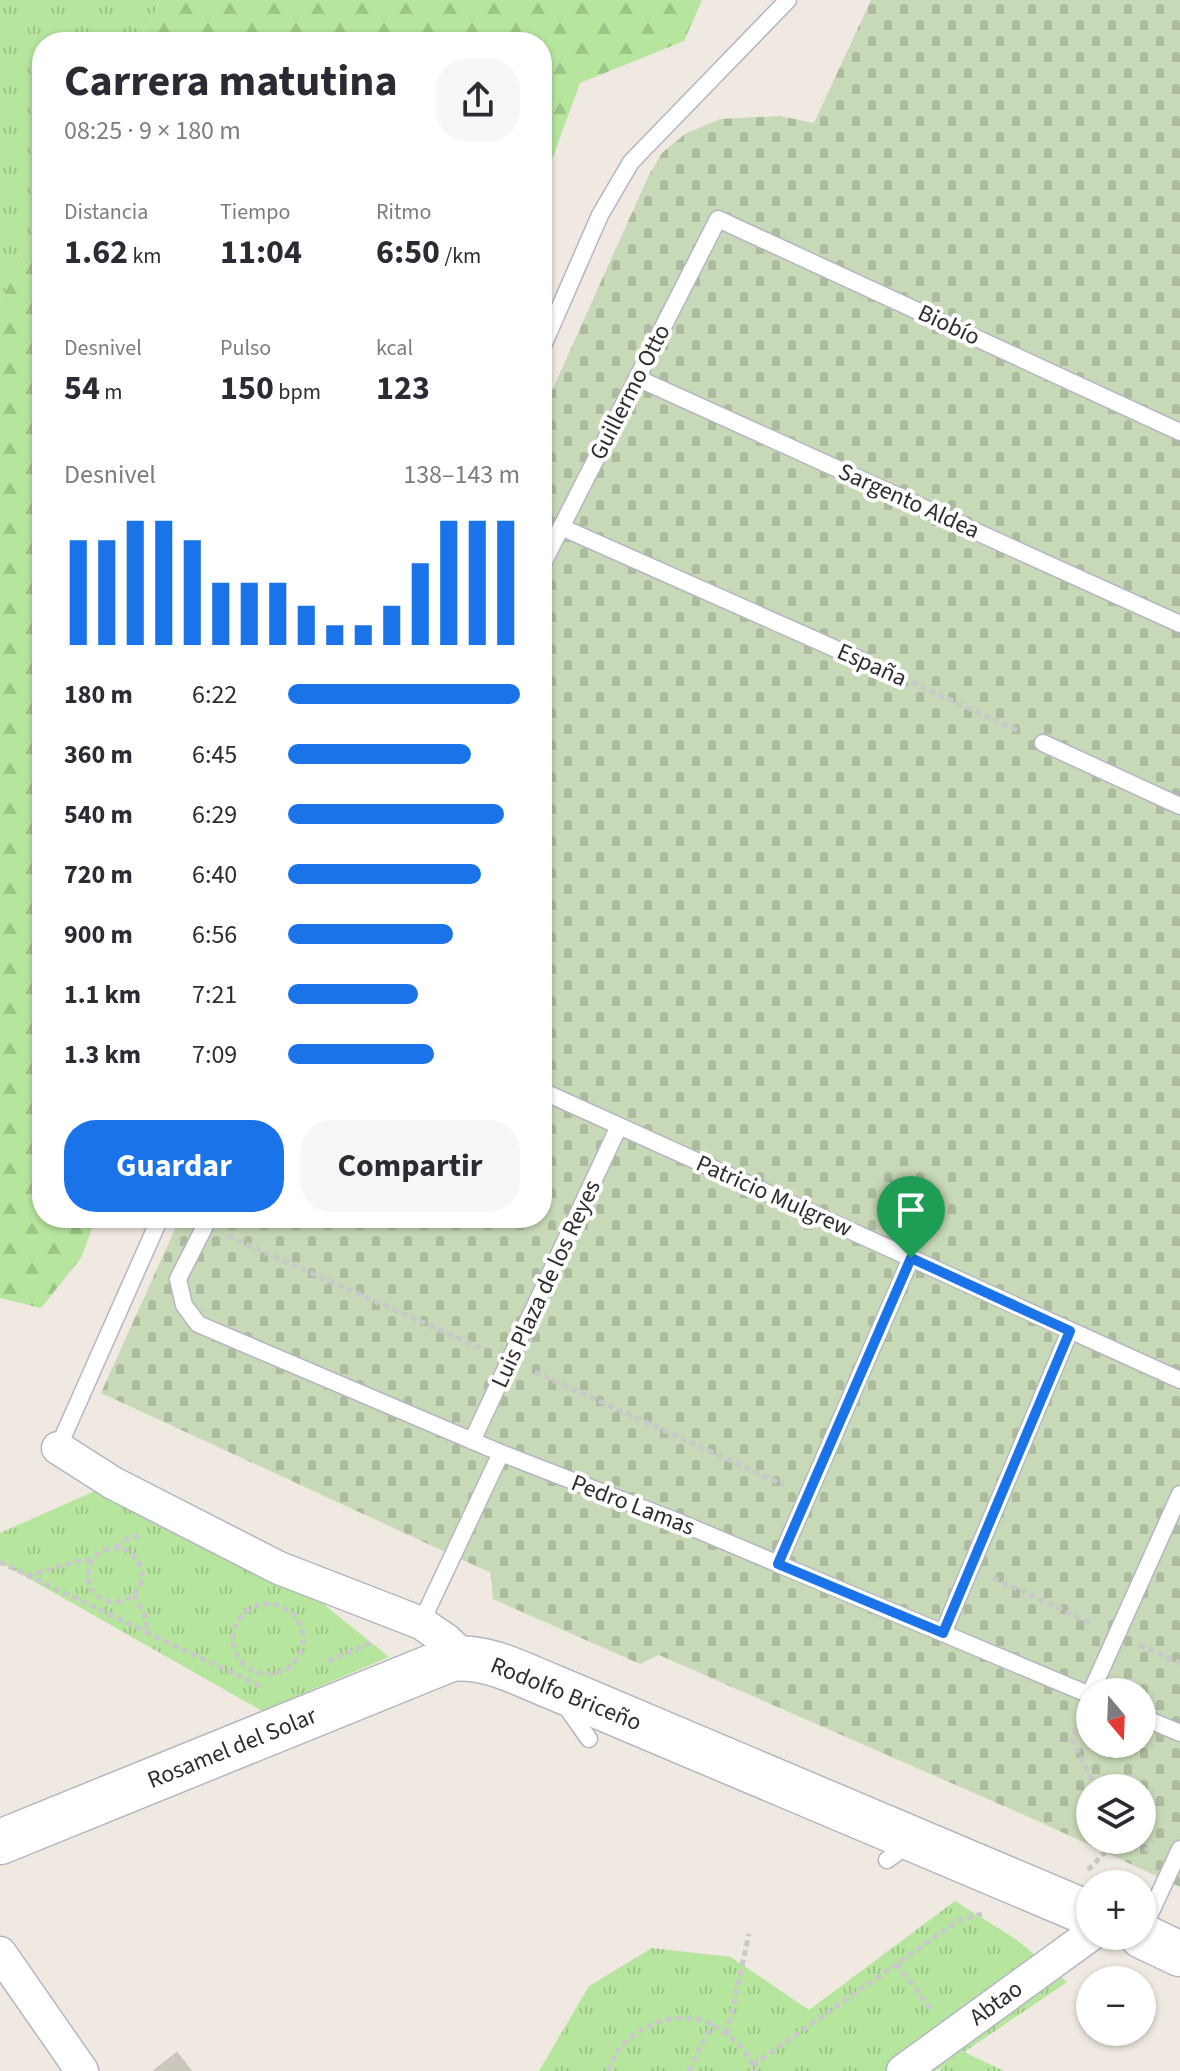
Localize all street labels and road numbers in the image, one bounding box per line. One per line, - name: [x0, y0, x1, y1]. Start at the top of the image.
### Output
- street label: Biobío: [912, 295, 986, 355]
- street label: Guillermo Otto: [581, 318, 679, 466]
- street label: Sargento Aldea: [833, 454, 985, 548]
- street label: España: [832, 634, 912, 696]
- street label: Patricio Mulgrew: [690, 1146, 858, 1246]
- street label: Luis Plaza de los Reyes: [482, 1174, 610, 1394]
- street label: Pedro Lamas: [566, 1465, 700, 1545]
- street label: Rodolfo Briceño: [485, 1648, 647, 1740]
- street label: Rosamel del Solar: [142, 1698, 323, 1798]
- street label: Abtao: [962, 1972, 1030, 2034]

